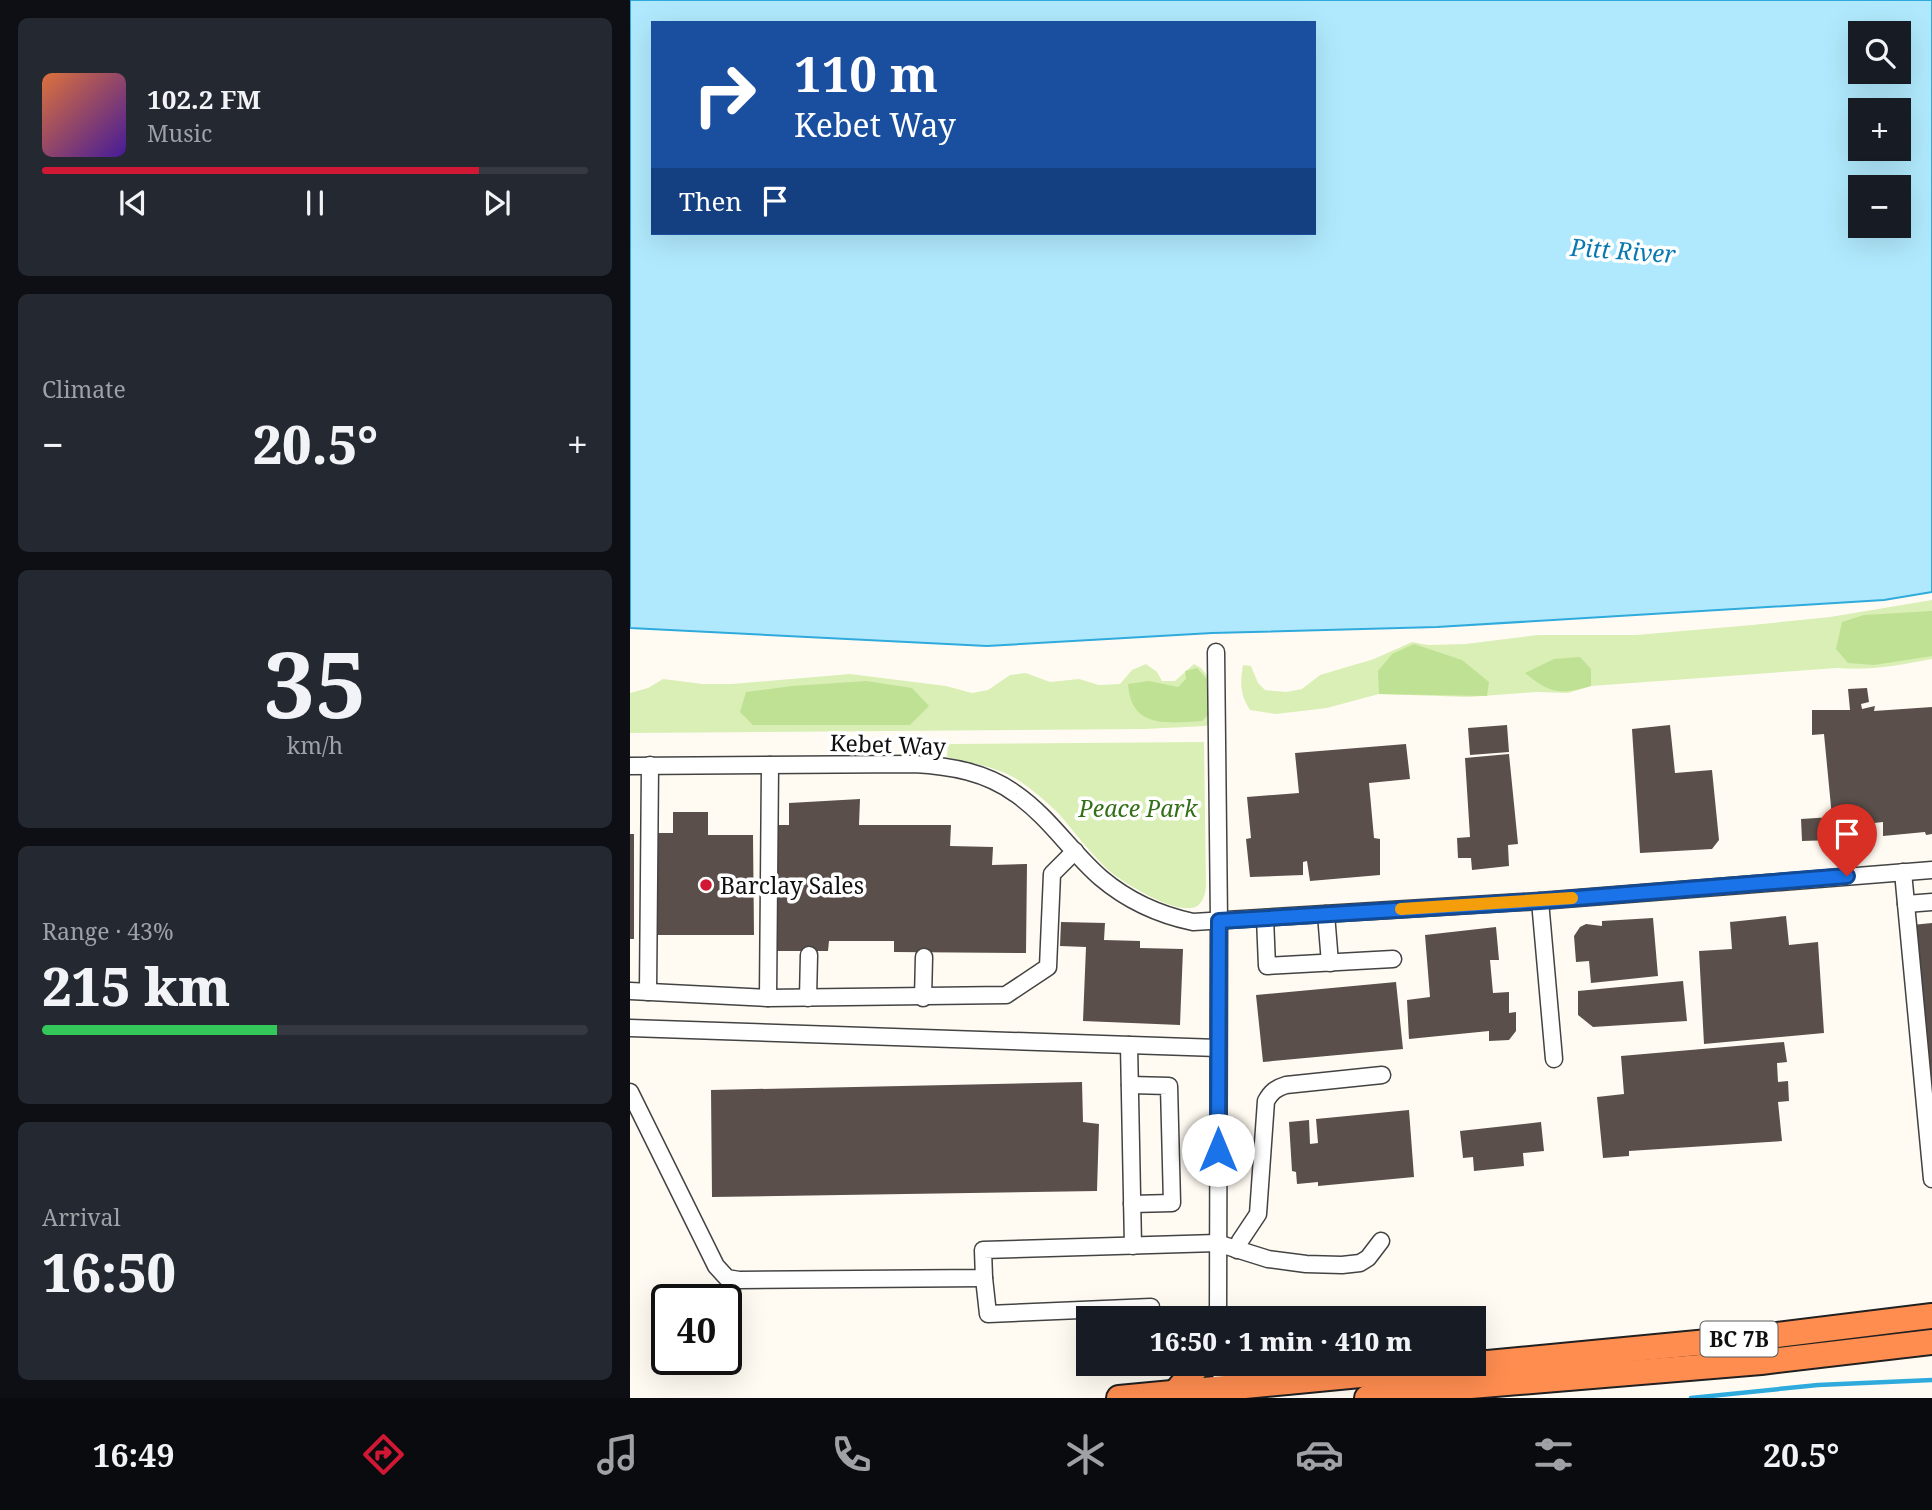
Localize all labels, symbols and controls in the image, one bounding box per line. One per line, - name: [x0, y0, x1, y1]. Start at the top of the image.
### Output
- map controls: [1848, 21, 1911, 238]
- button: search: [1848, 21, 1911, 84]
- text: 110 m: [794, 40, 938, 106]
- icon: right: [679, 49, 770, 140]
- text: 102.2 FM: [147, 81, 261, 117]
- button: +: [1848, 98, 1911, 161]
- text: Kebet Way: [794, 103, 956, 146]
- text: Music: [147, 117, 212, 149]
- button: −: [1848, 175, 1911, 238]
- icon: arrive: [756, 182, 794, 220]
- text: Then: [679, 183, 742, 219]
- icon: previous: [114, 184, 152, 222]
- icon: pause: [296, 184, 334, 222]
- icon: next: [478, 184, 516, 222]
- water label: Pitt River: [1568, 230, 1677, 270]
- text: Climate: [42, 373, 126, 405]
- text: 20.5°: [253, 408, 378, 479]
- text: −: [42, 418, 64, 470]
- text: +: [567, 418, 588, 470]
- text: 35: [264, 621, 366, 745]
- street label: Kebet Way: [829, 726, 947, 762]
- text: km/h: [287, 729, 343, 761]
- park label: Peace Park: [1078, 792, 1198, 824]
- pin: [1817, 804, 1877, 876]
- icon: arrive: [1828, 815, 1866, 853]
- place label: Barclay Sales: [720, 869, 864, 901]
- marker: Barclay Sales: [698, 877, 714, 893]
- text: Range · 43%: [42, 915, 174, 947]
- text: 215 km: [42, 950, 230, 1021]
- position arrow: [1181, 1113, 1255, 1187]
- text: Arrival: [42, 1201, 121, 1233]
- text: 16:50: [42, 1236, 176, 1307]
- speed limit sign: 40: [651, 1284, 742, 1375]
- road number: BC 7B: [1700, 1322, 1778, 1356]
- text: 16:50 · 1 min · 410 m: [1150, 1323, 1412, 1359]
- icon: directions: [359, 1430, 408, 1479]
- icon: music: [593, 1430, 642, 1479]
- icon: phone: [827, 1430, 876, 1479]
- icon: climate: [1061, 1430, 1110, 1479]
- icon: car: [1295, 1430, 1344, 1479]
- icon: filters: [1529, 1430, 1578, 1479]
- text: 16:49: [92, 1433, 175, 1476]
- text: 20.5°: [1763, 1433, 1839, 1476]

